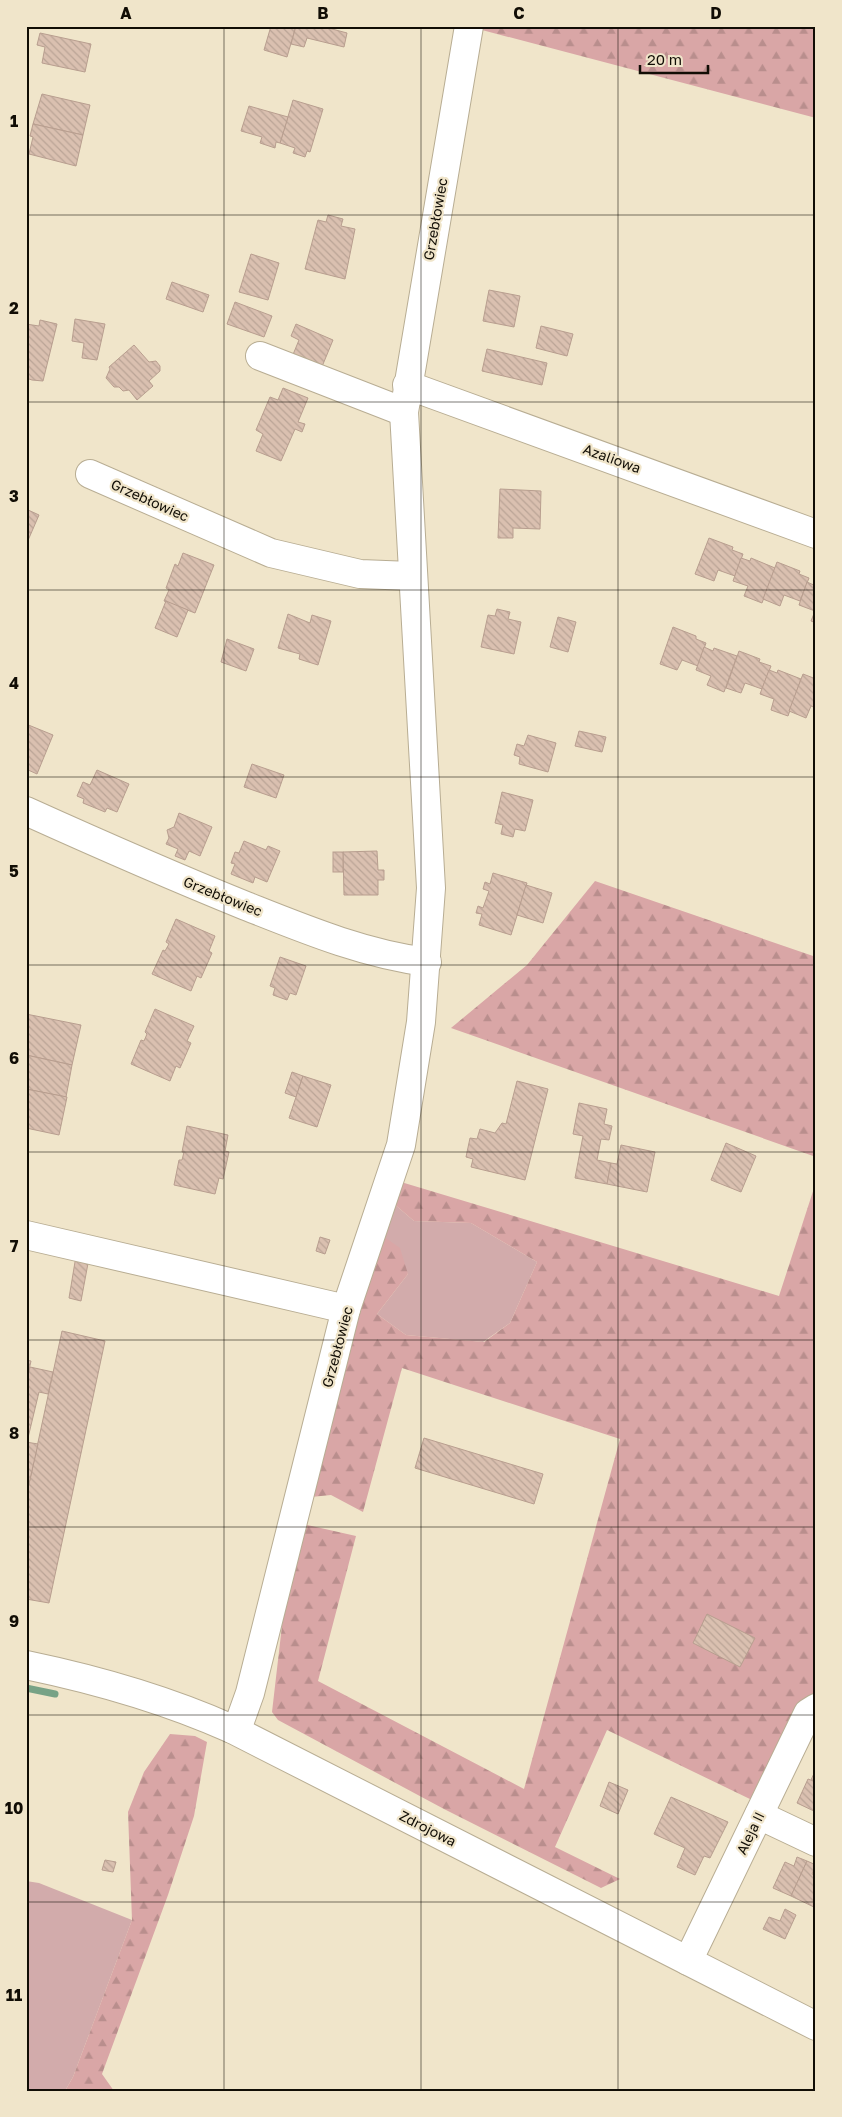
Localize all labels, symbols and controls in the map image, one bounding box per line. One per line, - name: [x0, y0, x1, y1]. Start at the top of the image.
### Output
- text: A: [120, 3, 132, 23]
- text: B: [317, 3, 329, 23]
- text: C: [513, 3, 525, 23]
- text: D: [710, 3, 722, 23]
- scale bar: [640, 42, 707, 74]
- text: 20 m: [647, 50, 682, 68]
- text: 1: [10, 111, 18, 131]
- street label: Grzebłowiec: [419, 176, 451, 261]
- text: 2: [9, 298, 19, 318]
- street label: Azaliowa: [581, 440, 643, 476]
- street label: Grzebłowiec: [109, 475, 192, 525]
- text: 3: [9, 486, 19, 506]
- text: 4: [9, 673, 19, 693]
- text: 5: [9, 861, 19, 881]
- street label: Grzebłowiec: [181, 873, 265, 920]
- text: 6: [9, 1048, 19, 1068]
- text: 7: [10, 1236, 19, 1256]
- street label: Grzebłowiec: [318, 1304, 356, 1389]
- text: 8: [9, 1423, 19, 1443]
- text: 9: [9, 1611, 19, 1631]
- text: 10: [5, 1798, 23, 1818]
- street label: Zdrojowa: [397, 1806, 459, 1850]
- street label: Aleja II: [732, 1809, 768, 1857]
- text: 11: [6, 1985, 22, 2005]

